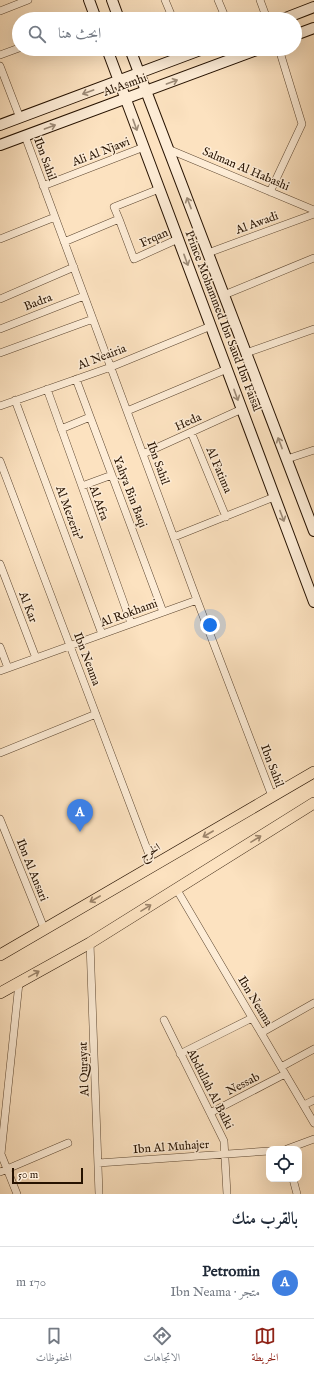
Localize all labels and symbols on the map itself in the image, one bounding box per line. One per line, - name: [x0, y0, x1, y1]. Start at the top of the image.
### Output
- street label: Al Asmhi: [100, 70, 149, 100]
- one-way arrow: [165, 77, 177, 85]
- one-way arrow: [82, 89, 94, 97]
- one-way arrow: [132, 118, 140, 130]
- one-way arrow: [43, 122, 55, 130]
- street label: Ali Al Njawi: [69, 134, 132, 170]
- street label: Ibn Sahil: [30, 135, 60, 183]
- street label: Salman Al Habashi: [200, 144, 292, 194]
- one-way arrow: [185, 198, 193, 210]
- street label: Al Awadi: [233, 208, 280, 238]
- street label: Frqan: [138, 225, 171, 252]
- street label: Prince Mohammed Ibn Saud Ibn Faisal: [181, 228, 265, 414]
- one-way arrow: [182, 253, 190, 265]
- street label: Badra: [22, 289, 55, 314]
- street label: Al Neairia: [75, 341, 129, 373]
- one-way arrow: [233, 388, 241, 400]
- street label: Heda: [173, 409, 204, 434]
- one-way arrow: [276, 437, 284, 449]
- street label: Ibn Sahil: [143, 439, 173, 487]
- street label: Al Fatima: [202, 444, 236, 496]
- street label: Yahya Bin Baqi: [109, 454, 151, 530]
- street label: Al Mezerir': [52, 483, 86, 542]
- street label: Al Afra: [85, 483, 112, 523]
- one-way arrow: [278, 510, 286, 522]
- street label: Al Kar: [15, 588, 41, 625]
- street label: Al Rokhami: [97, 596, 160, 631]
- your location: [200, 615, 220, 635]
- street label: Ibn Neama: [70, 630, 104, 688]
- street label: Ibn Sahil: [257, 742, 287, 790]
- pin: A: [67, 799, 93, 832]
- one-way arrow: [202, 830, 214, 838]
- one-way arrow: [250, 835, 262, 843]
- street label: Ibn Al Ansari: [13, 837, 51, 903]
- street label: الخرج: [137, 840, 165, 867]
- one-way arrow: [89, 895, 101, 903]
- one-way arrow: [140, 904, 152, 912]
- one-way arrow: [28, 970, 40, 978]
- street label: Ibn Neama: [234, 973, 276, 1029]
- street label: Al Qurayat: [76, 1041, 92, 1098]
- street label: Abdullah Al Balki: [183, 1046, 237, 1132]
- street label: Nessab: [224, 1069, 262, 1099]
- street label: Ibn Al Muhajer: [132, 1137, 210, 1157]
- scale bar: [12, 1166, 83, 1185]

